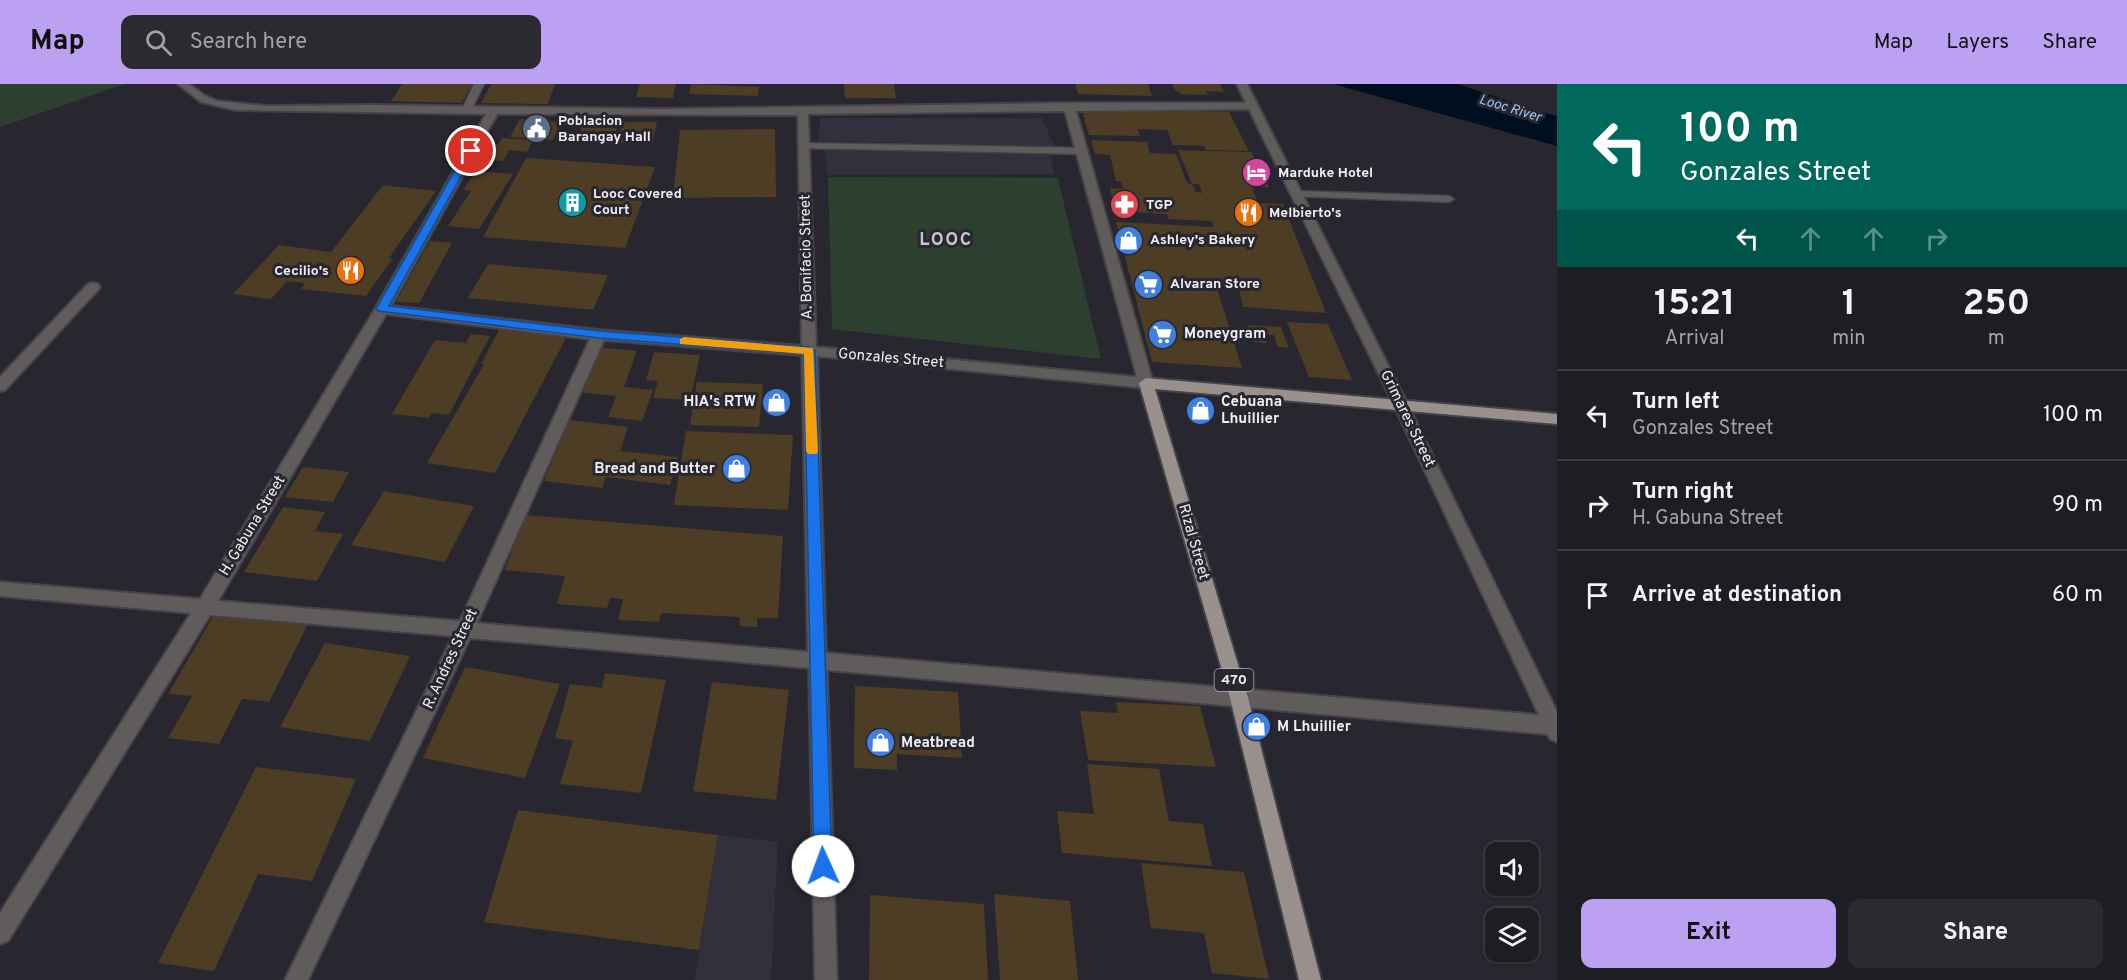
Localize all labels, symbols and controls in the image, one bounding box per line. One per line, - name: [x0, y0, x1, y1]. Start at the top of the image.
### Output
- search box: [121, 15, 541, 69]
- text: Map: [30, 24, 85, 60]
- icon: search: [142, 26, 175, 59]
- text: Search here: [190, 29, 307, 56]
- text: Map: [1874, 29, 1913, 56]
- text: Layers: [1946, 29, 2009, 56]
- text: Share: [2042, 29, 2097, 56]
- water label: Looc River: [1477, 91, 1545, 127]
- text: 100 m: [1680, 104, 1799, 157]
- icon: left: [1581, 108, 1659, 186]
- public building icon: Poblacion Barangay Hall: [521, 113, 553, 145]
- place label: Poblacion Barangay Hall: [558, 113, 651, 146]
- pin: [445, 125, 496, 176]
- icon: arrive: [454, 134, 487, 167]
- text: Gonzales Street: [1680, 156, 1871, 190]
- hotel icon: Marduke Hotel: [1241, 157, 1273, 189]
- place label: Marduke Hotel: [1278, 165, 1373, 182]
- building icon: Looc Covered Court: [556, 186, 588, 218]
- place label: Looc Covered Court: [593, 186, 682, 219]
- pharmacy icon: TGP: [1109, 189, 1141, 221]
- street label: A. Bonifacio Street: [796, 194, 818, 320]
- place label: TGP: [1146, 197, 1173, 214]
- restaurant icon: Melbierto's: [1232, 197, 1264, 229]
- place label: Melbierto's: [1269, 205, 1342, 222]
- icon: left: [1731, 222, 1764, 255]
- icon: ahead: [1794, 222, 1827, 255]
- icon: ahead: [1857, 222, 1890, 255]
- icon: right: [1920, 222, 1953, 255]
- shop icon: Ashley's Bakery: [1113, 224, 1145, 256]
- district label: LOOC: [919, 229, 973, 252]
- place label: Ashley's Bakery: [1150, 232, 1255, 249]
- restaurant icon: Cecilio's: [334, 255, 366, 287]
- place label: Cecilio's: [274, 263, 329, 280]
- supermarket icon: Alvaran Store: [1133, 268, 1165, 300]
- place label: Alvaran Store: [1170, 276, 1260, 293]
- text: 15:21: [1654, 282, 1735, 328]
- text: 1: [1842, 282, 1856, 328]
- text: 250: [1962, 282, 2030, 328]
- supermarket icon: Moneygram: [1147, 318, 1179, 350]
- place label: Moneygram: [1184, 325, 1266, 344]
- text: Arrival: [1665, 326, 1724, 352]
- text: min: [1832, 326, 1866, 352]
- text: m: [1988, 326, 2005, 352]
- street label: Gonzales Street: [837, 345, 945, 373]
- street label: Grimares Street: [1375, 367, 1439, 471]
- shop icon: HIA's RTW: [761, 386, 793, 418]
- text: Turn left: [1632, 389, 1720, 416]
- place label: HIA's RTW: [683, 393, 756, 412]
- place label: Cebuana Lhuillier: [1221, 393, 1282, 429]
- shop icon: Cebuana Lhuillier: [1184, 395, 1216, 427]
- icon: left: [1581, 399, 1614, 432]
- text: 100 m: [2043, 402, 2103, 429]
- text: Gonzales Street: [1632, 416, 1774, 442]
- shop icon: Bread and Butter: [720, 453, 752, 485]
- place label: Bread and Butter: [594, 460, 716, 479]
- street label: H. Gabuna Street: [216, 472, 290, 580]
- text: Turn right: [1632, 479, 1734, 506]
- icon: right: [1581, 489, 1614, 522]
- text: 90 m: [2052, 492, 2103, 519]
- street label: Rizal Street: [1173, 502, 1213, 582]
- text: H. Gabuna Street: [1632, 506, 1784, 532]
- icon: arrive: [1581, 579, 1614, 612]
- text: Arrive at destination: [1632, 582, 1842, 609]
- text: 60 m: [2052, 582, 2103, 609]
- street label: R. Andres Street: [419, 606, 483, 712]
- road number: 470: [1214, 669, 1254, 691]
- shop icon: M Lhuillier: [1240, 711, 1272, 743]
- place label: M Lhuillier: [1277, 718, 1352, 737]
- shop icon: Meatbread: [864, 727, 896, 759]
- place label: Meatbread: [901, 734, 975, 753]
- position arrow: [791, 834, 855, 898]
- map controls: [1485, 842, 1539, 962]
- button: sound: [1485, 842, 1539, 896]
- button: Exit: [1581, 899, 1836, 968]
- button: Share: [1848, 899, 2103, 968]
- button: layers: [1485, 908, 1539, 962]

